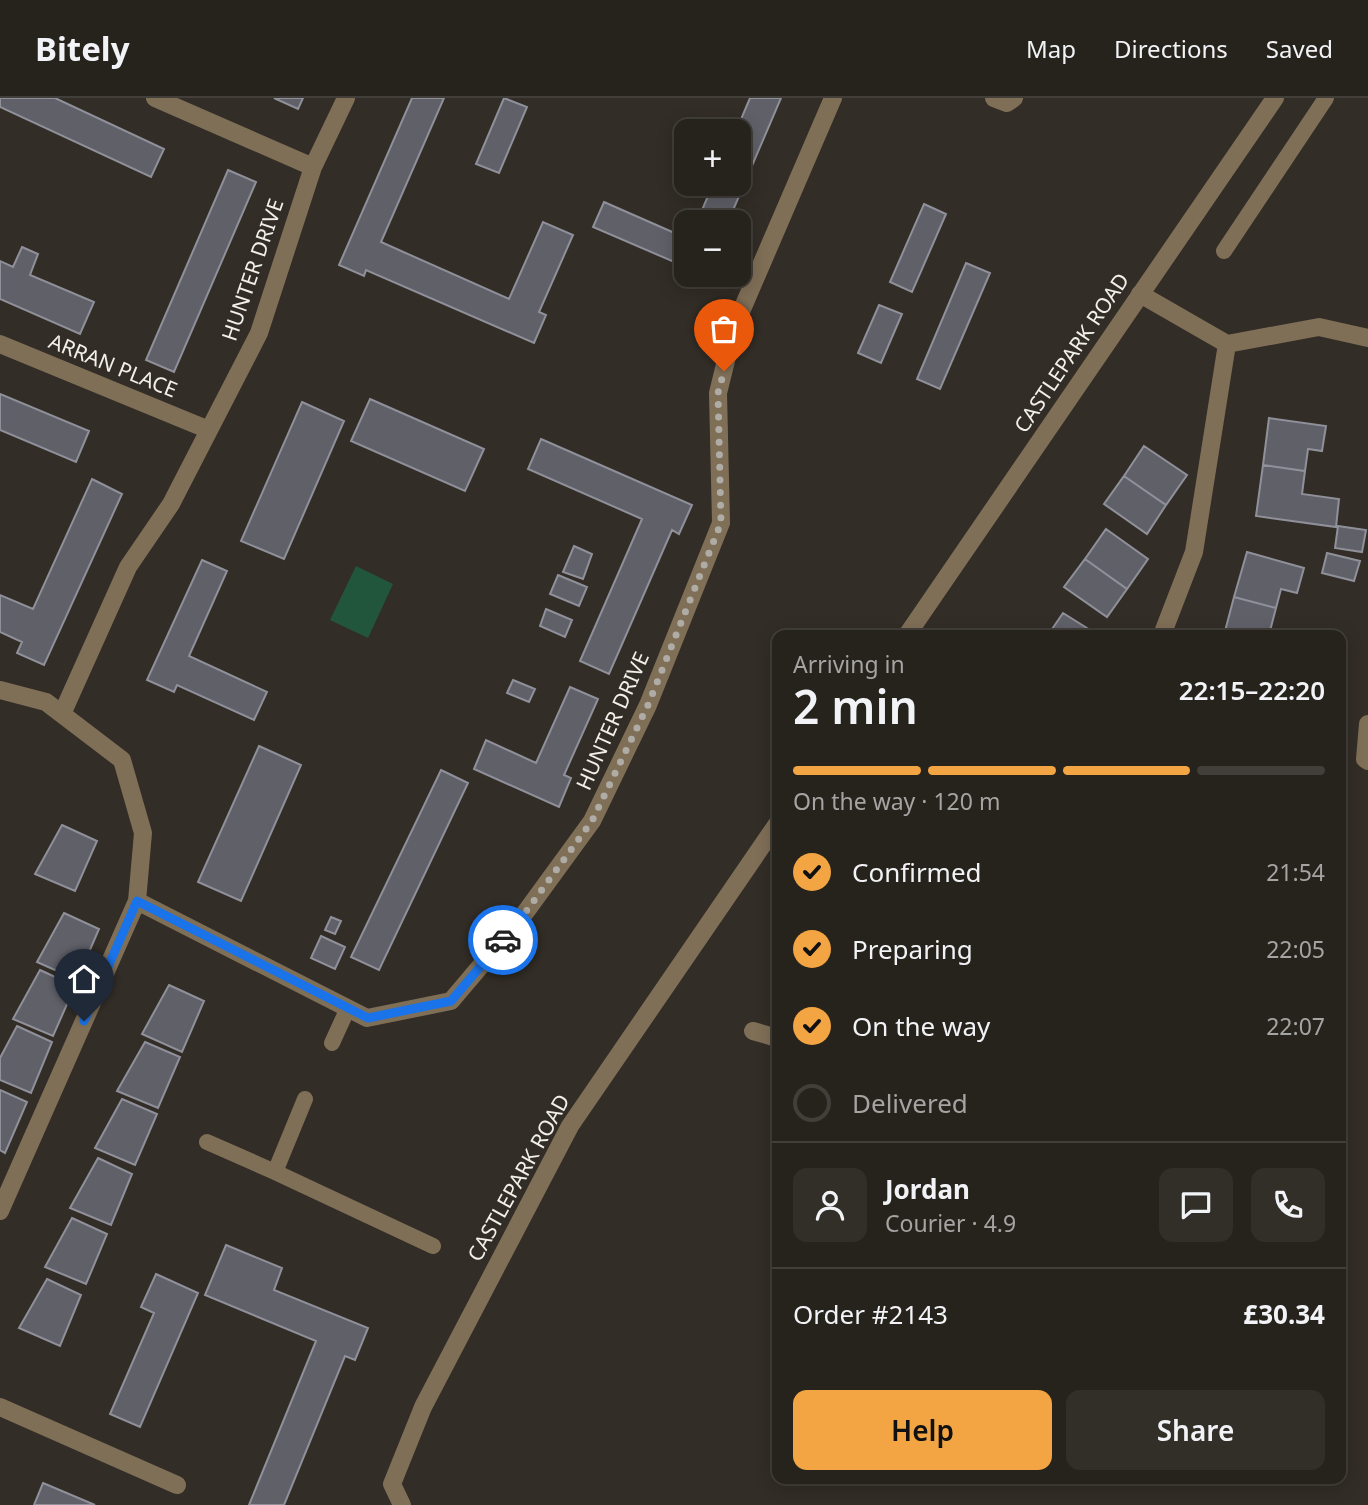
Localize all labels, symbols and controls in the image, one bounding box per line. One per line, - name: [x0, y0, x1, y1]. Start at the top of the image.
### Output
- text: Bitely: [35, 26, 130, 71]
- text: Map: [1026, 32, 1076, 65]
- text: Directions: [1114, 32, 1228, 65]
- text: Saved: [1266, 32, 1333, 65]
- map controls: [674, 119, 751, 287]
- button: +: [674, 119, 751, 196]
- street label: HUNTER DRIVE: [215, 195, 289, 344]
- button: −: [674, 210, 751, 287]
- street label: CASTLEPARK ROAD: [1007, 267, 1135, 438]
- pin: [694, 299, 754, 371]
- icon: bag: [705, 310, 743, 348]
- street label: ARRAN PLACE: [45, 327, 182, 404]
- street label: HUNTER DRIVE: [569, 647, 655, 794]
- text: Arriving in: [793, 648, 905, 680]
- text: 22:15–22:20: [1179, 672, 1325, 708]
- text: 2 min: [793, 675, 918, 737]
- text: On the way · 120 m: [793, 785, 1000, 817]
- icon: check: [793, 853, 831, 891]
- text: Confirmed: [852, 854, 982, 890]
- text: 21:54: [1266, 856, 1325, 888]
- courier: [468, 905, 538, 975]
- icon: car: [484, 921, 522, 959]
- icon: check: [793, 930, 831, 968]
- text: Preparing: [852, 931, 973, 967]
- text: 22:05: [1266, 933, 1325, 965]
- pin: [54, 949, 114, 1021]
- icon: home: [65, 960, 103, 998]
- icon: check: [793, 1007, 831, 1045]
- text: On the way: [852, 1008, 990, 1044]
- text: 22:07: [1266, 1010, 1325, 1042]
- text: Delivered: [852, 1085, 968, 1121]
- street label: CASTLEPARK ROAD: [461, 1089, 576, 1266]
- button: person: [793, 1168, 867, 1242]
- button: chat: [1159, 1168, 1233, 1242]
- button: phone: [1251, 1168, 1325, 1242]
- text: Jordan: [885, 1171, 970, 1207]
- text: Courier · 4.9: [885, 1207, 1016, 1239]
- text: Order #2143: [793, 1296, 948, 1332]
- text: £30.34: [1243, 1296, 1325, 1332]
- button: Help: [793, 1390, 1052, 1470]
- button: Share: [1066, 1390, 1325, 1470]

